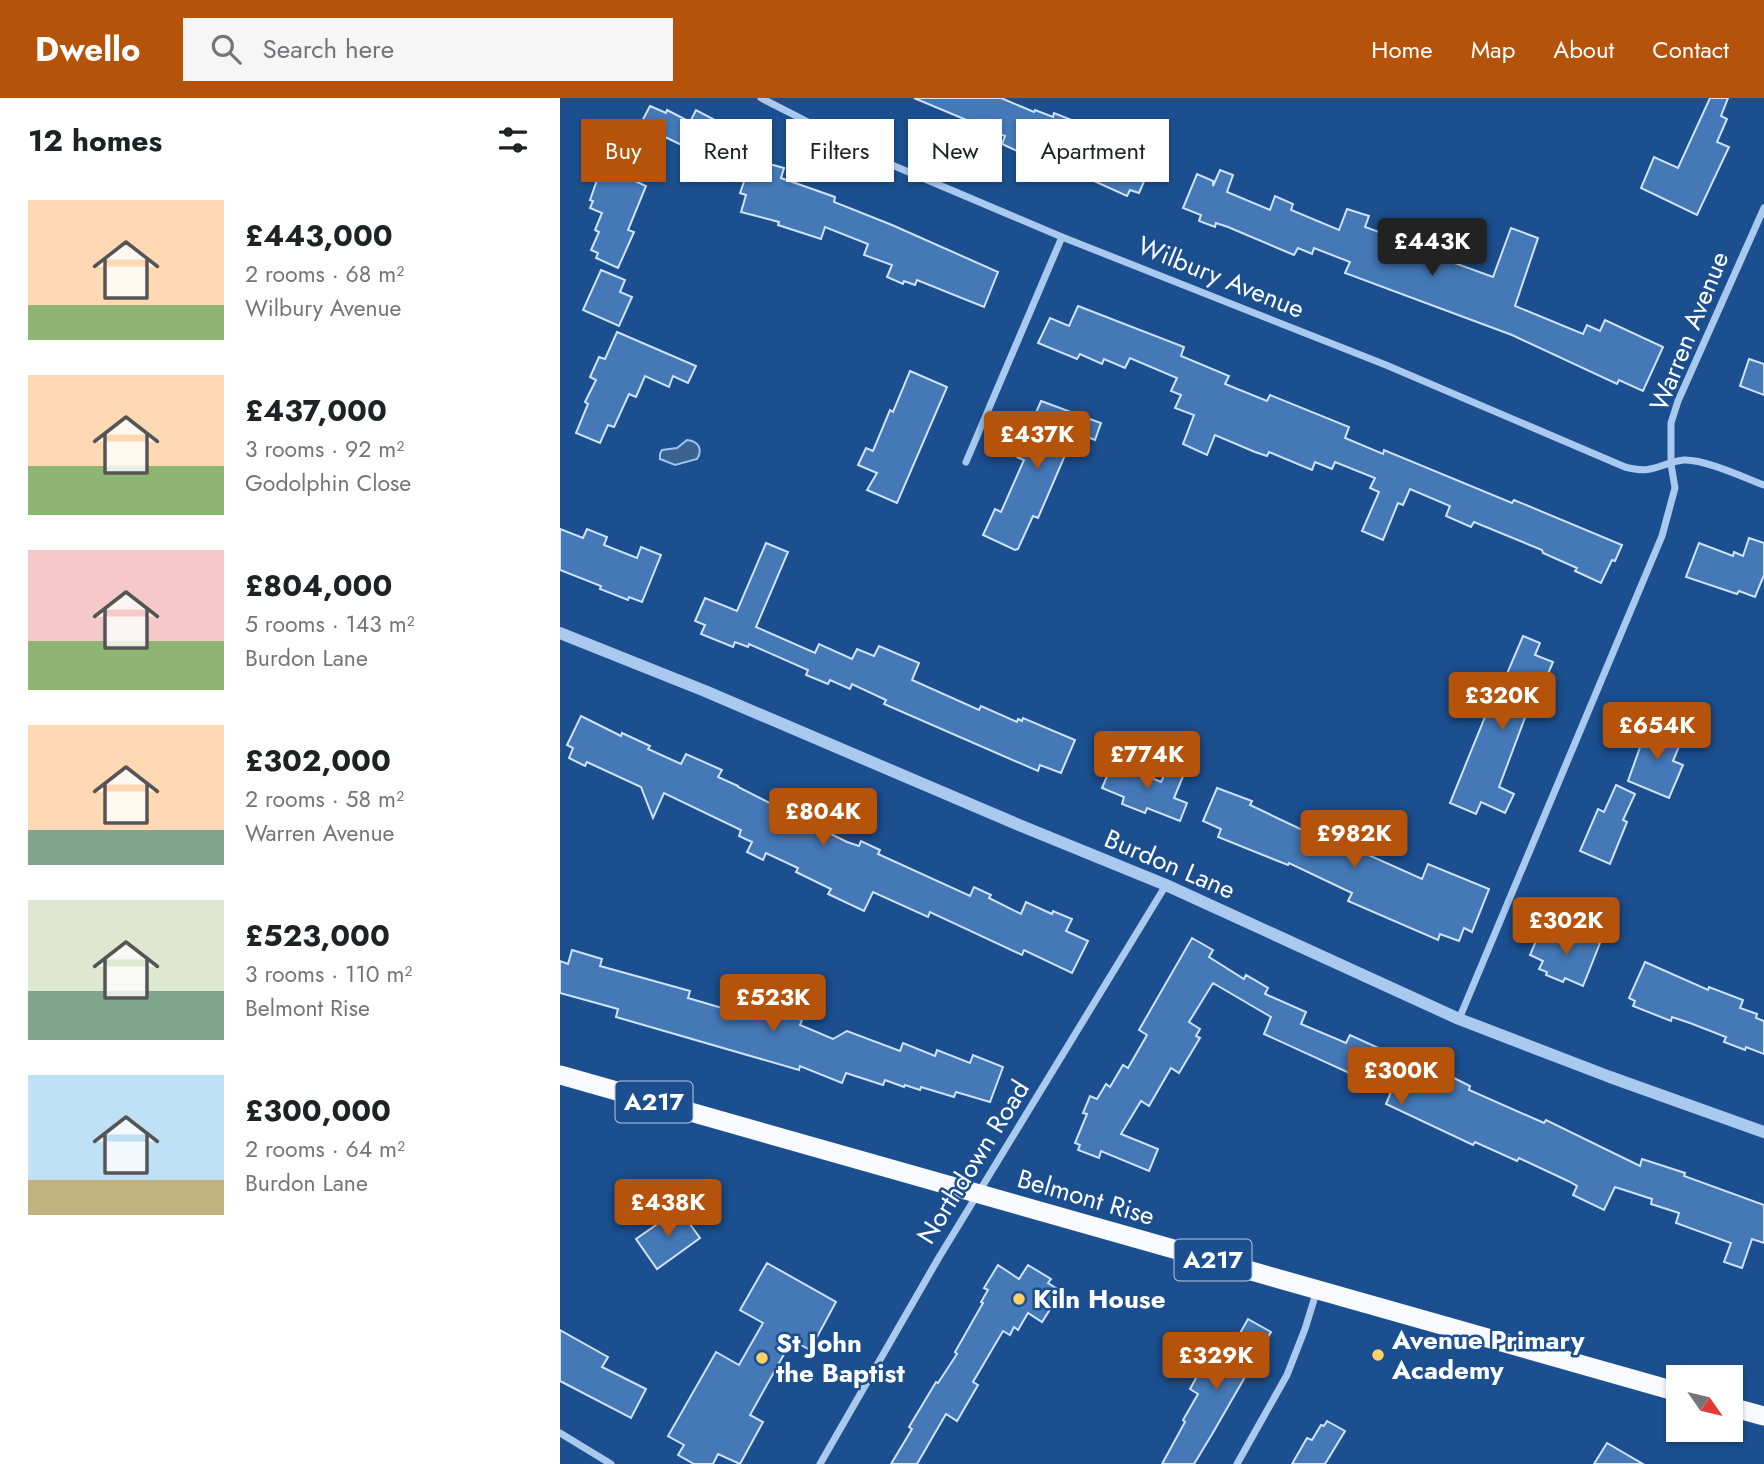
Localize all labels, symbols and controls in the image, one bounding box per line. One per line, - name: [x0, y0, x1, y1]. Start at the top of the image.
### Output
- search box: [183, 18, 673, 81]
- text: Dwello: [35, 26, 141, 73]
- icon: search: [207, 30, 245, 68]
- text: Search here: [263, 30, 394, 68]
- text: Home: [1371, 32, 1433, 67]
- text: Map: [1471, 32, 1515, 67]
- text: About: [1553, 32, 1614, 67]
- text: Contact: [1652, 32, 1729, 67]
- text: 12 homes: [28, 119, 162, 162]
- chip: Buy: [581, 119, 666, 182]
- chip: Rent: [680, 119, 772, 182]
- chip: Filters: [786, 119, 894, 182]
- chip: New: [908, 119, 1002, 182]
- chip: Apartment: [1016, 119, 1169, 182]
- icon: filters: [494, 121, 532, 159]
- text: £443,000: [245, 214, 393, 257]
- pin: £443K: [1383, 218, 1481, 278]
- text: £443K: [1394, 224, 1470, 258]
- street label: Wilbury Avenue: [1132, 226, 1310, 328]
- icon: home: [84, 228, 168, 312]
- street label: Warren Avenue: [1640, 246, 1738, 416]
- text: 2 rooms · 68 m²: [245, 257, 404, 291]
- text: Wilbury Avenue: [245, 291, 401, 325]
- text: £437,000: [245, 389, 387, 432]
- icon: home: [84, 403, 168, 487]
- pin: £437K: [988, 412, 1086, 471]
- text: £437K: [1000, 417, 1074, 451]
- text: 3 rooms · 92 m²: [245, 432, 404, 466]
- text: Godolphin Close: [245, 466, 411, 500]
- text: £804,000: [245, 564, 392, 607]
- icon: home: [84, 578, 168, 662]
- text: 5 rooms · 143 m²: [245, 607, 415, 641]
- text: Burdon Lane: [245, 641, 368, 675]
- pin: £320K: [1453, 672, 1551, 732]
- text: £320K: [1465, 678, 1539, 712]
- pin: £654K: [1608, 702, 1706, 762]
- text: £654K: [1619, 708, 1695, 742]
- pin: £774K: [1098, 732, 1196, 791]
- text: £774K: [1110, 737, 1184, 771]
- text: £302,000: [245, 739, 391, 782]
- icon: home: [84, 753, 168, 837]
- text: 2 rooms · 58 m²: [245, 782, 404, 816]
- pin: £804K: [774, 788, 872, 848]
- text: £804K: [785, 794, 861, 828]
- pin: £982K: [1305, 810, 1403, 870]
- text: Warren Avenue: [245, 816, 394, 850]
- text: £982K: [1316, 816, 1392, 850]
- street label: Burdon Lane: [1099, 819, 1241, 909]
- pin: £302K: [1517, 898, 1615, 957]
- text: £302K: [1529, 903, 1603, 937]
- text: £523,000: [245, 914, 390, 957]
- icon: home: [84, 928, 168, 1012]
- text: 3 rooms · 110 m²: [245, 957, 412, 991]
- pin: £523K: [724, 974, 822, 1034]
- text: £523K: [736, 980, 810, 1014]
- text: Belmont Rise: [245, 991, 370, 1025]
- pin: £300K: [1352, 1048, 1450, 1107]
- text: £300K: [1364, 1053, 1438, 1087]
- street label: Northdown Road: [907, 1073, 1039, 1251]
- road number: A217: [616, 1082, 692, 1122]
- text: £300,000: [245, 1089, 391, 1132]
- icon: home: [84, 1103, 168, 1187]
- text: 2 rooms · 64 m²: [245, 1132, 405, 1166]
- street label: Belmont Rise: [1013, 1159, 1159, 1235]
- text: Burdon Lane: [245, 1166, 368, 1200]
- pin: £438K: [619, 1180, 717, 1239]
- text: £438K: [631, 1185, 705, 1219]
- road number: A217: [1174, 1240, 1252, 1280]
- place label: Kiln House: [1033, 1280, 1166, 1318]
- marker: Kiln House: [1011, 1291, 1027, 1307]
- place label: Avenue Primary Academy: [1391, 1321, 1585, 1389]
- place label: St John the Baptist: [776, 1324, 905, 1392]
- pin: £329K: [1167, 1332, 1265, 1392]
- text: £329K: [1179, 1338, 1253, 1372]
- marker: Avenue Primary Academy: [1370, 1347, 1386, 1363]
- marker: St John the Baptist: [754, 1350, 770, 1366]
- north arrow: [1666, 1365, 1743, 1442]
- map controls: [1666, 1365, 1743, 1442]

